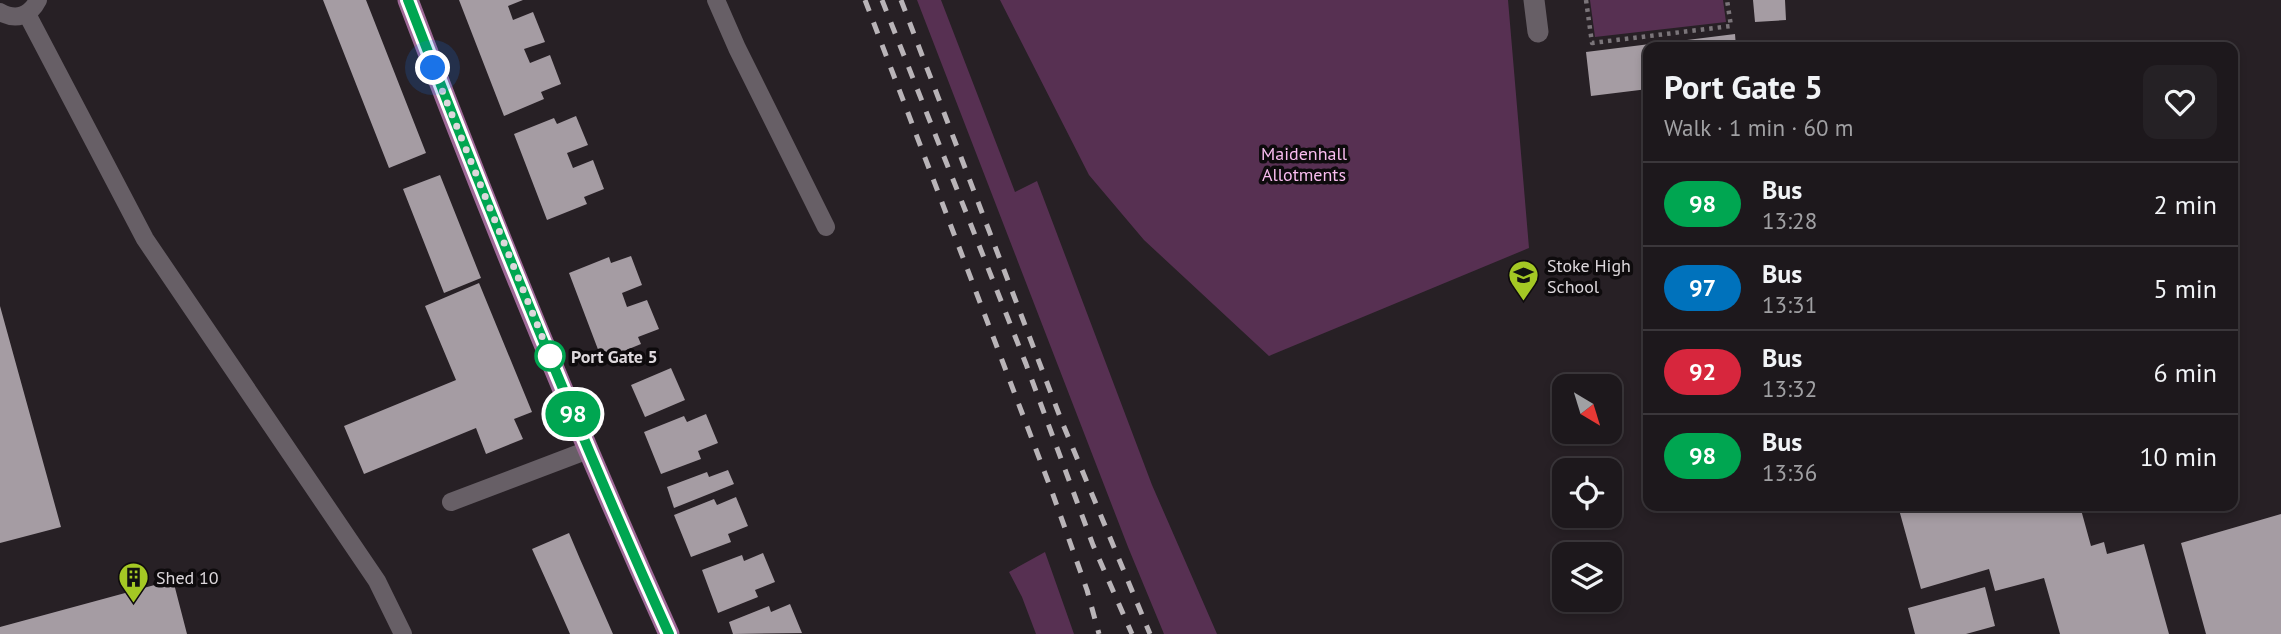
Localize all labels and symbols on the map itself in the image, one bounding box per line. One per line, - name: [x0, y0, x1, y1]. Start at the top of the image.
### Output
- your location: [415, 50, 450, 85]
- park label: Maidenhall Allotments: [1261, 142, 1348, 186]
- place label: Stoke High School: [1547, 254, 1631, 298]
- school or university icon: Stoke High School: [1507, 258, 1541, 302]
- marker: Port Gate 5: [535, 341, 565, 371]
- place label: Port Gate 5: [571, 345, 658, 368]
- north arrow: [1552, 374, 1622, 444]
- line badge: 98: [542, 391, 604, 437]
- building icon: Shed 10: [116, 560, 150, 604]
- place label: Shed 10: [156, 566, 219, 589]

